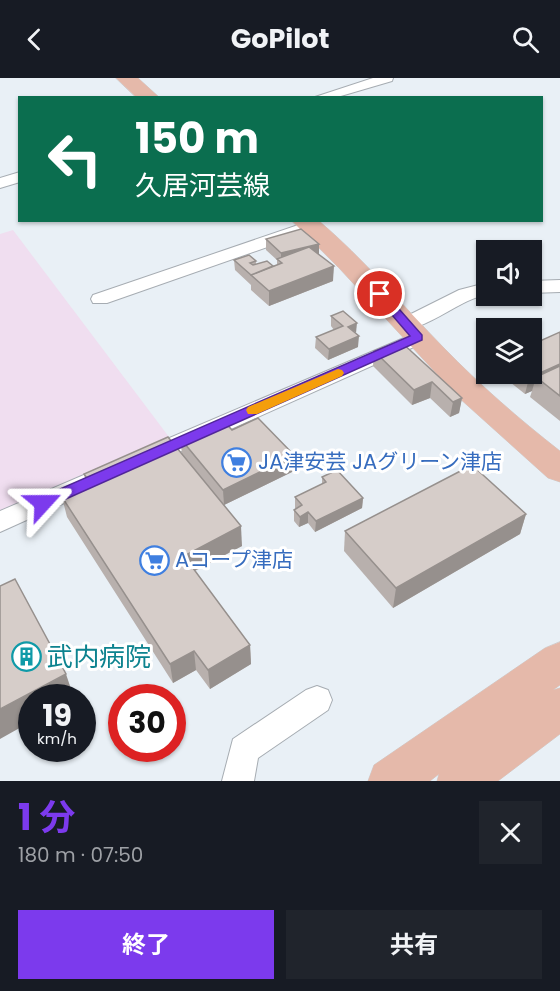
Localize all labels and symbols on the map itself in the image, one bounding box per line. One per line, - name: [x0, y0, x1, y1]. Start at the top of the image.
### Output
- pin: [354, 268, 405, 319]
- supermarket icon: JA津安芸 JAグリーン津店: [221, 446, 253, 478]
- place label: JA津安芸 JAグリーン津店: [258, 447, 502, 476]
- position arrow: [11, 471, 75, 535]
- supermarket icon: Aコープ津店: [138, 544, 170, 576]
- place label: Aコープ津店: [175, 545, 293, 574]
- place label: 武内病院: [47, 639, 151, 675]
- building icon: 武内病院: [10, 641, 42, 673]
- speed limit sign: 30: [108, 684, 186, 762]

